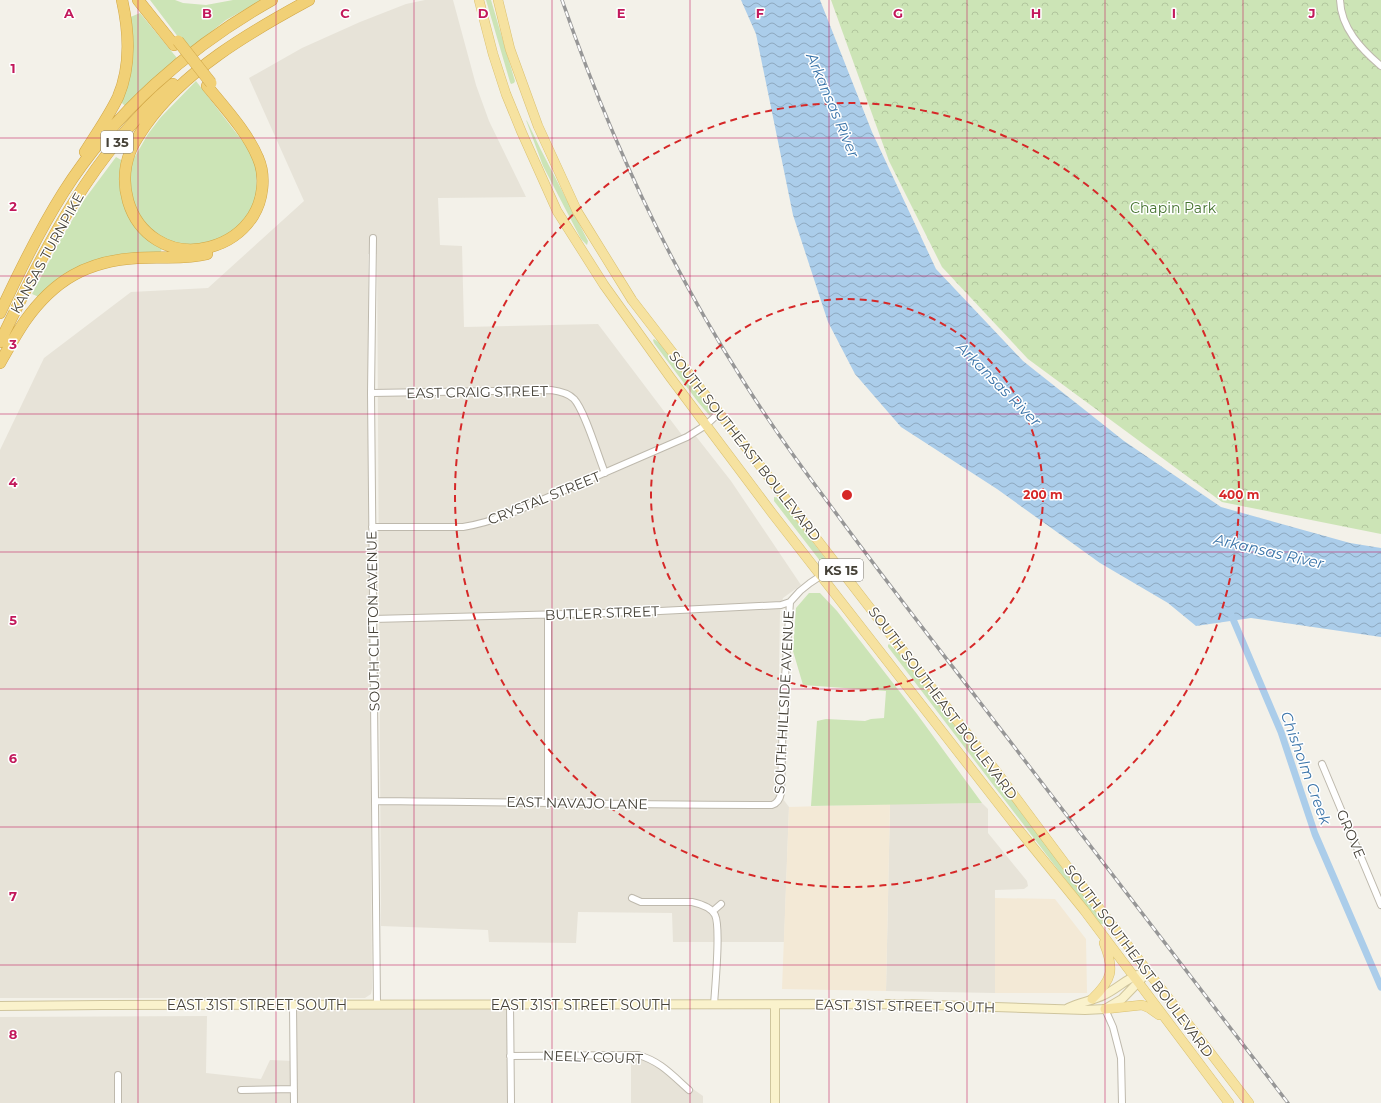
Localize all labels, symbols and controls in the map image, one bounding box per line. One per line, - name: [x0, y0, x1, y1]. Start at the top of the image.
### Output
- text: A: [63, 5, 75, 21]
- text: B: [202, 5, 212, 21]
- text: C: [340, 5, 350, 21]
- text: D: [478, 5, 489, 21]
- text: E: [617, 5, 626, 21]
- text: F: [756, 5, 764, 21]
- text: G: [893, 5, 903, 21]
- text: H: [1031, 5, 1041, 21]
- text: I: [1172, 5, 1176, 21]
- text: J: [1307, 5, 1316, 21]
- water label: Arkansas River: [802, 49, 864, 161]
- text: 1: [10, 60, 16, 76]
- road number: I 35: [101, 131, 133, 153]
- street label: KANSAS TURNPIKE: [6, 189, 88, 317]
- text: 2: [9, 198, 17, 214]
- park label: Chapin Park: [1130, 199, 1217, 217]
- text: 3: [8, 336, 17, 352]
- water label: Arkansas River: [952, 337, 1046, 431]
- street label: SOUTH SOUTHEAST BOULEVARD: [665, 347, 825, 545]
- street label: EAST CRAIG STREET: [406, 382, 548, 402]
- street label: CRYSTAL STREET: [485, 467, 603, 529]
- text: 4: [9, 474, 18, 490]
- text: 200 m: [1023, 487, 1063, 502]
- text: 400 m: [1219, 487, 1259, 502]
- centre of rings: [840, 488, 854, 502]
- water label: Arkansas River: [1211, 529, 1327, 573]
- street label: SOUTH CLIFTON AVENUE: [362, 531, 384, 711]
- road number: KS 15: [819, 559, 863, 581]
- street label: BUTLER STREET: [545, 602, 659, 624]
- street label: SOUTH SOUTHEAST BOULEVARD: [865, 603, 1021, 803]
- street label: SOUTH HILLSIDE AVENUE: [770, 610, 798, 794]
- text: 5: [9, 612, 17, 628]
- water label: Chisholm Creek: [1277, 709, 1336, 828]
- text: 6: [9, 750, 18, 766]
- street label: EAST NAVAJO LANE: [506, 793, 648, 813]
- street label: GROVE: [1333, 807, 1369, 861]
- street label: SOUTH SOUTHEAST BOULEVARD: [1061, 861, 1217, 1061]
- text: 7: [9, 888, 17, 904]
- street label: EAST 31ST STREET SOUTH: [815, 995, 995, 1017]
- street label: EAST 31ST STREET SOUTH: [167, 996, 347, 1014]
- street label: EAST 31ST STREET SOUTH: [491, 996, 671, 1014]
- text: 8: [9, 1026, 18, 1042]
- street label: NEELY COURT: [543, 1046, 643, 1068]

